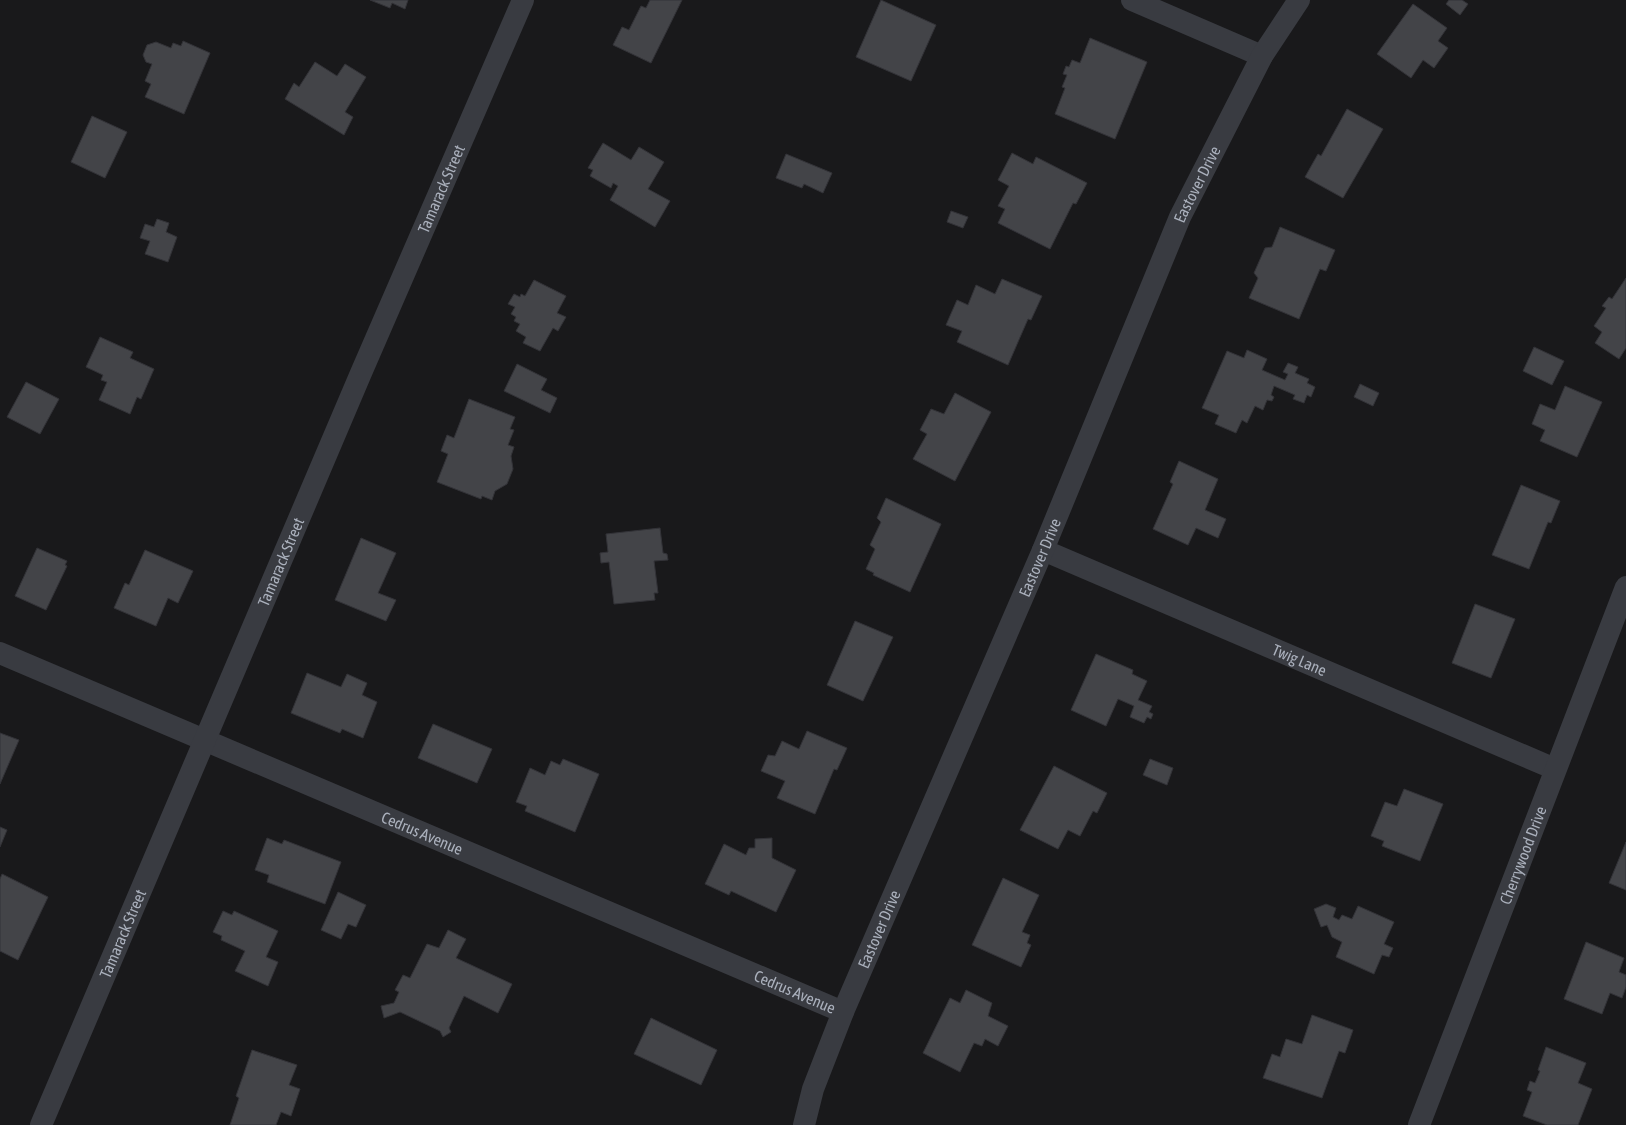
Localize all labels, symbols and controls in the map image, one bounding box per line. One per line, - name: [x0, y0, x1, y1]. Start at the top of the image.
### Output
- street label: Tamarack Street: [414, 142, 468, 236]
- street label: Eastover Drive: [1170, 143, 1224, 225]
- street label: Tamarack Street: [254, 514, 308, 609]
- street label: Eastover Drive: [1015, 516, 1064, 599]
- street label: Twig Lane: [1270, 640, 1329, 679]
- street label: Cherrywood Drive: [1496, 804, 1550, 907]
- street label: Cedrus Avenue: [379, 808, 466, 858]
- street label: Tamarack Street: [96, 886, 149, 981]
- street label: Eastover Drive: [854, 887, 904, 971]
- street label: Cedrus Avenue: [752, 966, 838, 1017]

